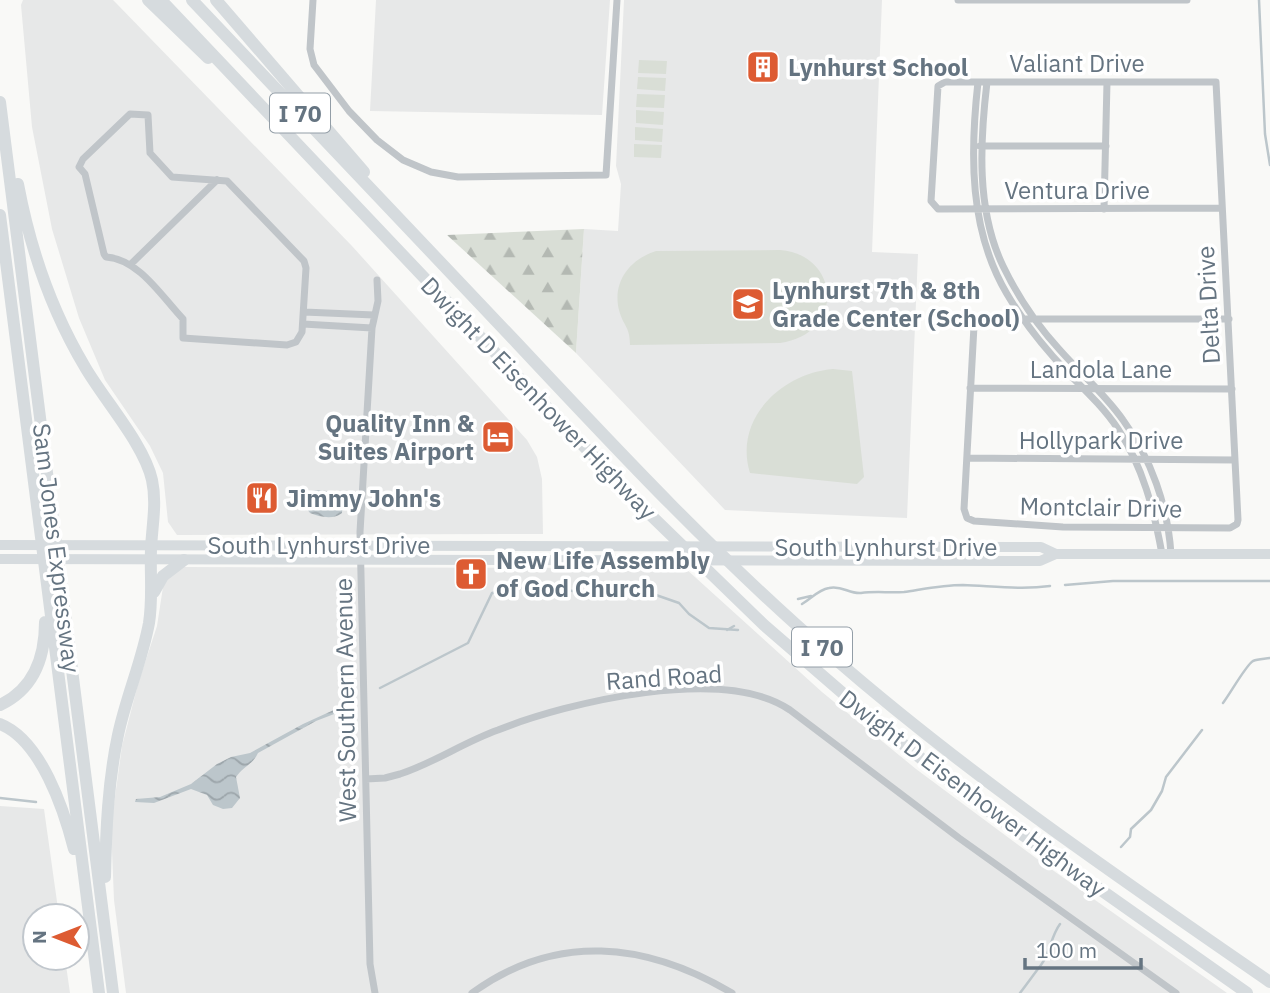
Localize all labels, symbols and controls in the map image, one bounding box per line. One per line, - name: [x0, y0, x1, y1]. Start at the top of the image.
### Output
- street label: Valiant Drive: [1009, 47, 1145, 79]
- building icon: Lynhurst School: [744, 48, 782, 86]
- place label: Lynhurst School: [788, 51, 968, 83]
- road number: I 70: [270, 94, 330, 132]
- street label: Ventura Drive: [1004, 174, 1150, 206]
- street label: Delta Drive: [1189, 245, 1227, 365]
- street label: Dwight D Eisenhower Highway: [414, 270, 664, 526]
- place label: Lynhurst 7th & 8th Grade Center (School): [772, 274, 1020, 334]
- school or university icon: Lynhurst 7th & 8th Grade Center (School): [729, 285, 767, 323]
- street label: Landola Lane: [1030, 353, 1172, 385]
- place label: Quality Inn & Suites Airport: [317, 407, 475, 467]
- hotel icon: Quality Inn & Suites Airport: [479, 418, 517, 456]
- street label: Sam Jones Expressway: [26, 421, 88, 675]
- street label: Hollypark Drive: [1019, 424, 1183, 456]
- restaurant icon: Jimmy John's: [243, 479, 281, 517]
- place label: Jimmy John's: [286, 482, 441, 514]
- street label: Montclair Drive: [1019, 490, 1183, 524]
- street label: South Lynhurst Drive: [208, 529, 430, 561]
- street label: South Lynhurst Drive: [775, 531, 997, 563]
- place label: New Life Assembly of God Church: [496, 544, 710, 604]
- church icon: New Life Assembly of God Church: [452, 555, 490, 593]
- street label: West Southern Avenue: [327, 578, 363, 822]
- road number: I 70: [792, 628, 852, 666]
- street label: Rand Road: [605, 657, 723, 697]
- street label: Dwight D Eisenhower Highway: [833, 682, 1113, 904]
- north arrow: [21, 902, 91, 972]
- scale bar: [1025, 926, 1140, 970]
- text: N: [27, 930, 51, 944]
- text: 100 m: [1036, 936, 1097, 964]

